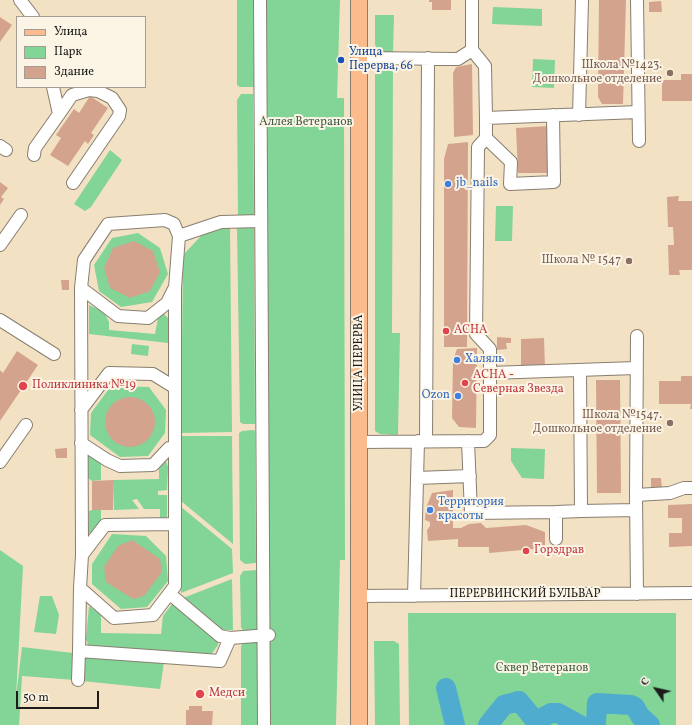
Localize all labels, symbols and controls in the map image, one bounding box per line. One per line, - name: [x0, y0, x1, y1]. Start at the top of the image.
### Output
- legend: [16, 16, 146, 88]
- text: Улица: [54, 24, 87, 40]
- text: Парк: [54, 44, 82, 60]
- place label: Улица Перерва, 66: [349, 46, 413, 74]
- marker: Улица Перерва, 66: [336, 55, 346, 65]
- place label: Школа №1423. Дошкольное отделение: [533, 59, 662, 87]
- text: Здание: [54, 64, 94, 80]
- marker: Школа №1423. Дошкольное отделение: [665, 68, 675, 78]
- park label: Аллея Ветеранов: [259, 116, 353, 130]
- place label: jb_nails: [456, 177, 498, 191]
- marker: jb_nails: [443, 179, 453, 189]
- place label: Школа № 1547: [542, 254, 621, 268]
- marker: Школа № 1547: [624, 256, 634, 266]
- street label: УЛИЦА ПЕРЕРВА: [353, 315, 367, 411]
- place label: АСНА: [454, 324, 488, 338]
- marker: АСНА: [441, 326, 451, 336]
- place label: Халяль: [465, 353, 504, 367]
- marker: Халяль: [452, 355, 462, 365]
- place label: АСНА - Северная Звезда: [473, 369, 564, 397]
- marker: АСНА - Северная Звезда: [460, 378, 470, 388]
- place label: Поликлиника №19: [32, 379, 136, 393]
- marker: Поликлиника №19: [17, 380, 29, 392]
- place label: Ozon: [422, 389, 450, 403]
- marker: Ozon: [453, 391, 463, 401]
- place label: Школа №1547. Дошкольное отделение: [533, 409, 662, 437]
- marker: Школа №1547. Дошкольное отделение: [665, 418, 675, 428]
- place label: Территория красоты: [438, 496, 504, 524]
- marker: Территория красоты: [425, 505, 435, 515]
- place label: Горздрав: [534, 544, 584, 558]
- marker: Горздрав: [521, 546, 531, 556]
- street label: ПЕРЕРВИНСКИЙ БУЛЬВАР: [450, 588, 600, 602]
- park label: Сквер Ветеранов: [496, 662, 588, 676]
- north arrow: [636, 669, 676, 709]
- text: С: [637, 675, 654, 689]
- scale bar: [18, 683, 101, 709]
- place label: Медси: [209, 687, 245, 701]
- marker: Медси: [194, 688, 206, 700]
- text: 50 m: [23, 690, 49, 706]

